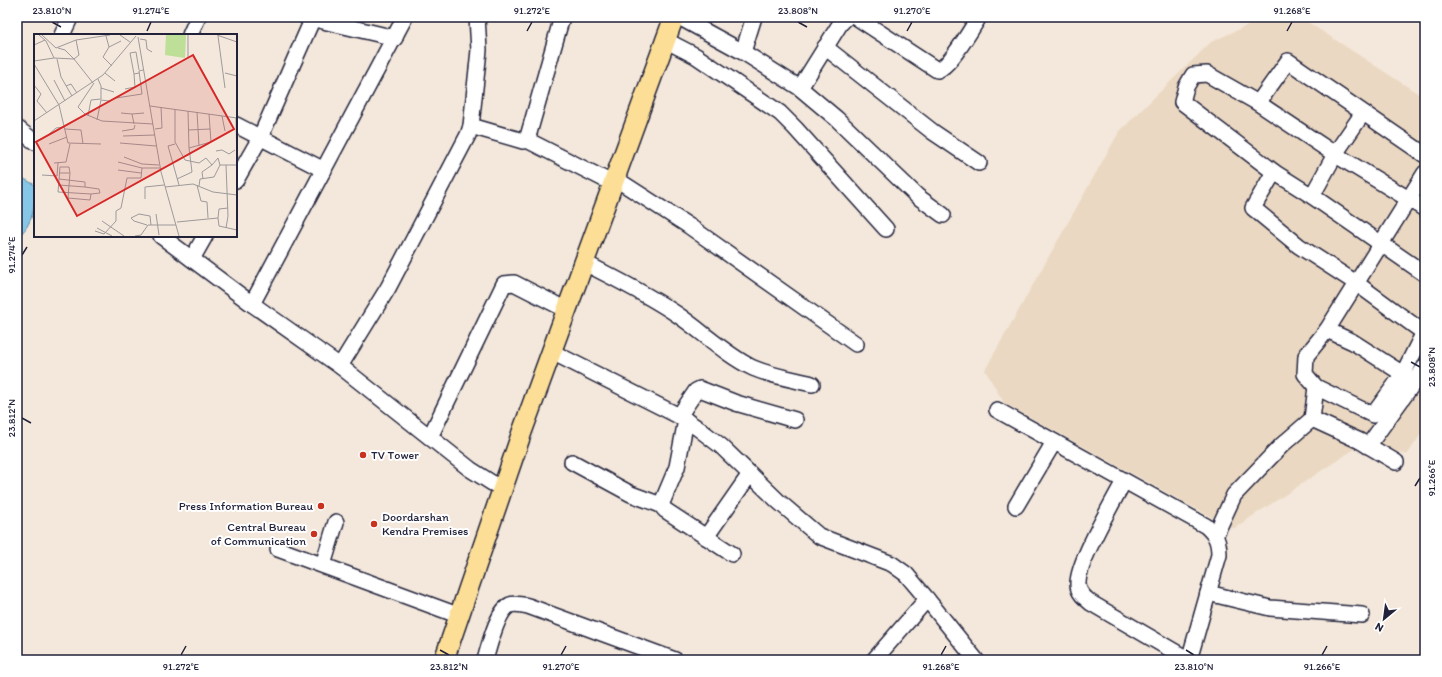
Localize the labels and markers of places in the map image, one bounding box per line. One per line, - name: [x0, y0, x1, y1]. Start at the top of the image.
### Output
- place label: TV Tower: [371, 448, 419, 462]
- marker: TV Tower: [358, 450, 368, 460]
- place label: Press Information Bureau: [179, 499, 313, 513]
- marker: Press Information Bureau: [316, 501, 326, 511]
- place label: Doordarshan Kendra Premises: [382, 510, 468, 538]
- marker: Doordarshan Kendra Premises: [369, 519, 379, 529]
- place label: Central Bureau of Communication: [211, 520, 306, 548]
- marker: Central Bureau of Communication: [309, 529, 319, 539]

